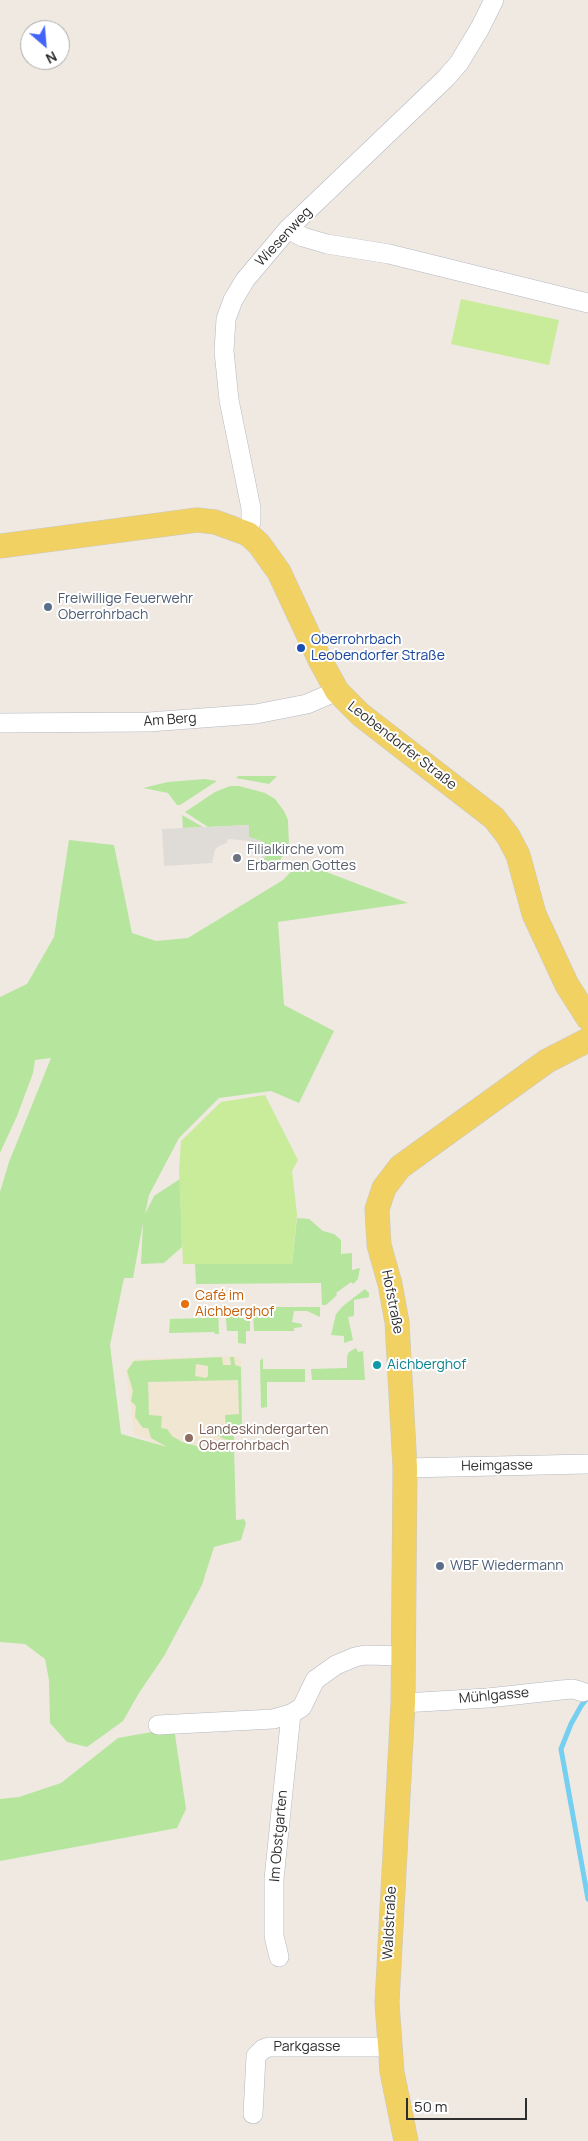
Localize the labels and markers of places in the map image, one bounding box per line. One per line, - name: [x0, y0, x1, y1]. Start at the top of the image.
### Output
- place label: Freiwillige Feuerwehr Oberrohrbach: [58, 591, 193, 624]
- marker: Freiwillige Feuerwehr Oberrohrbach: [42, 601, 54, 613]
- place label: Oberrohrbach Leobendorfer Straße: [311, 632, 445, 664]
- marker: Oberrohrbach Leobendorfer Straße: [295, 642, 307, 654]
- place label: Filialkirche vom Erbarmen Gottes: [247, 842, 356, 874]
- marker: Filialkirche vom Erbarmen Gottes: [231, 852, 243, 864]
- place label: Café im Aichberghof: [195, 1288, 274, 1320]
- marker: Café im Aichberghof: [179, 1298, 191, 1310]
- place label: Aichberghof: [387, 1357, 466, 1373]
- marker: Aichberghof: [371, 1359, 383, 1371]
- place label: Landeskindergarten Oberrohrbach: [199, 1422, 328, 1454]
- marker: Landeskindergarten Oberrohrbach: [183, 1432, 195, 1444]
- place label: WBF Wiedermann: [450, 1558, 564, 1574]
- marker: WBF Wiedermann: [434, 1560, 446, 1572]

